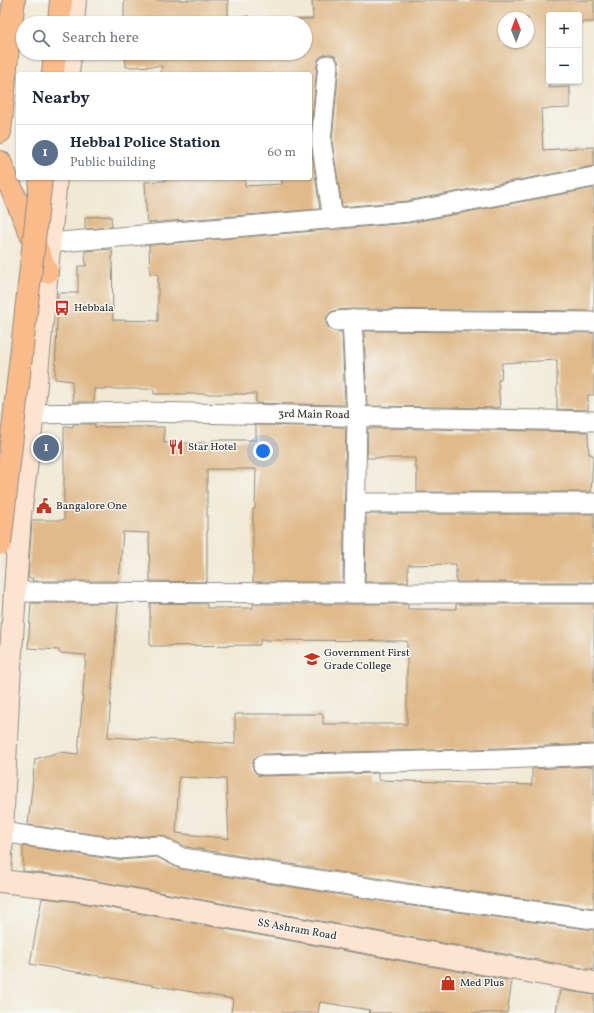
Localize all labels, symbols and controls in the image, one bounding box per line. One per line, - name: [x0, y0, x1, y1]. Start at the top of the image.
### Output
- north arrow: [498, 12, 534, 48]
- map controls: [546, 12, 582, 84]
- button: +: [546, 12, 582, 48]
- search box: [16, 16, 312, 60]
- icon: search: [30, 27, 52, 49]
- text: Search here: [62, 28, 139, 49]
- button: −: [546, 48, 582, 84]
- text: Nearby: [32, 87, 90, 110]
- text: Hebbal Police Station: [70, 133, 220, 154]
- text: 1: [42, 144, 48, 162]
- text: 60 m: [268, 144, 296, 162]
- text: Public building: [70, 154, 156, 172]
- bus stop icon: Hebbala: [53, 299, 71, 317]
- place label: Hebbala: [74, 301, 114, 316]
- street label: 3rd Main Road: [278, 407, 350, 423]
- pin: 1: [33, 433, 59, 463]
- restaurant icon: Star Hotel: [167, 438, 185, 456]
- place label: Star Hotel: [188, 440, 237, 455]
- your location: [253, 441, 273, 461]
- public building icon: Bangalore One: [35, 497, 53, 515]
- place label: Bangalore One: [56, 499, 127, 514]
- place label: Government First Grade College: [324, 646, 410, 674]
- school or university icon: Government First Grade College: [303, 650, 321, 668]
- street label: SS Ashram Road: [256, 916, 338, 944]
- shop icon: Med Plus: [439, 974, 457, 992]
- place label: Med Plus: [460, 976, 505, 991]

